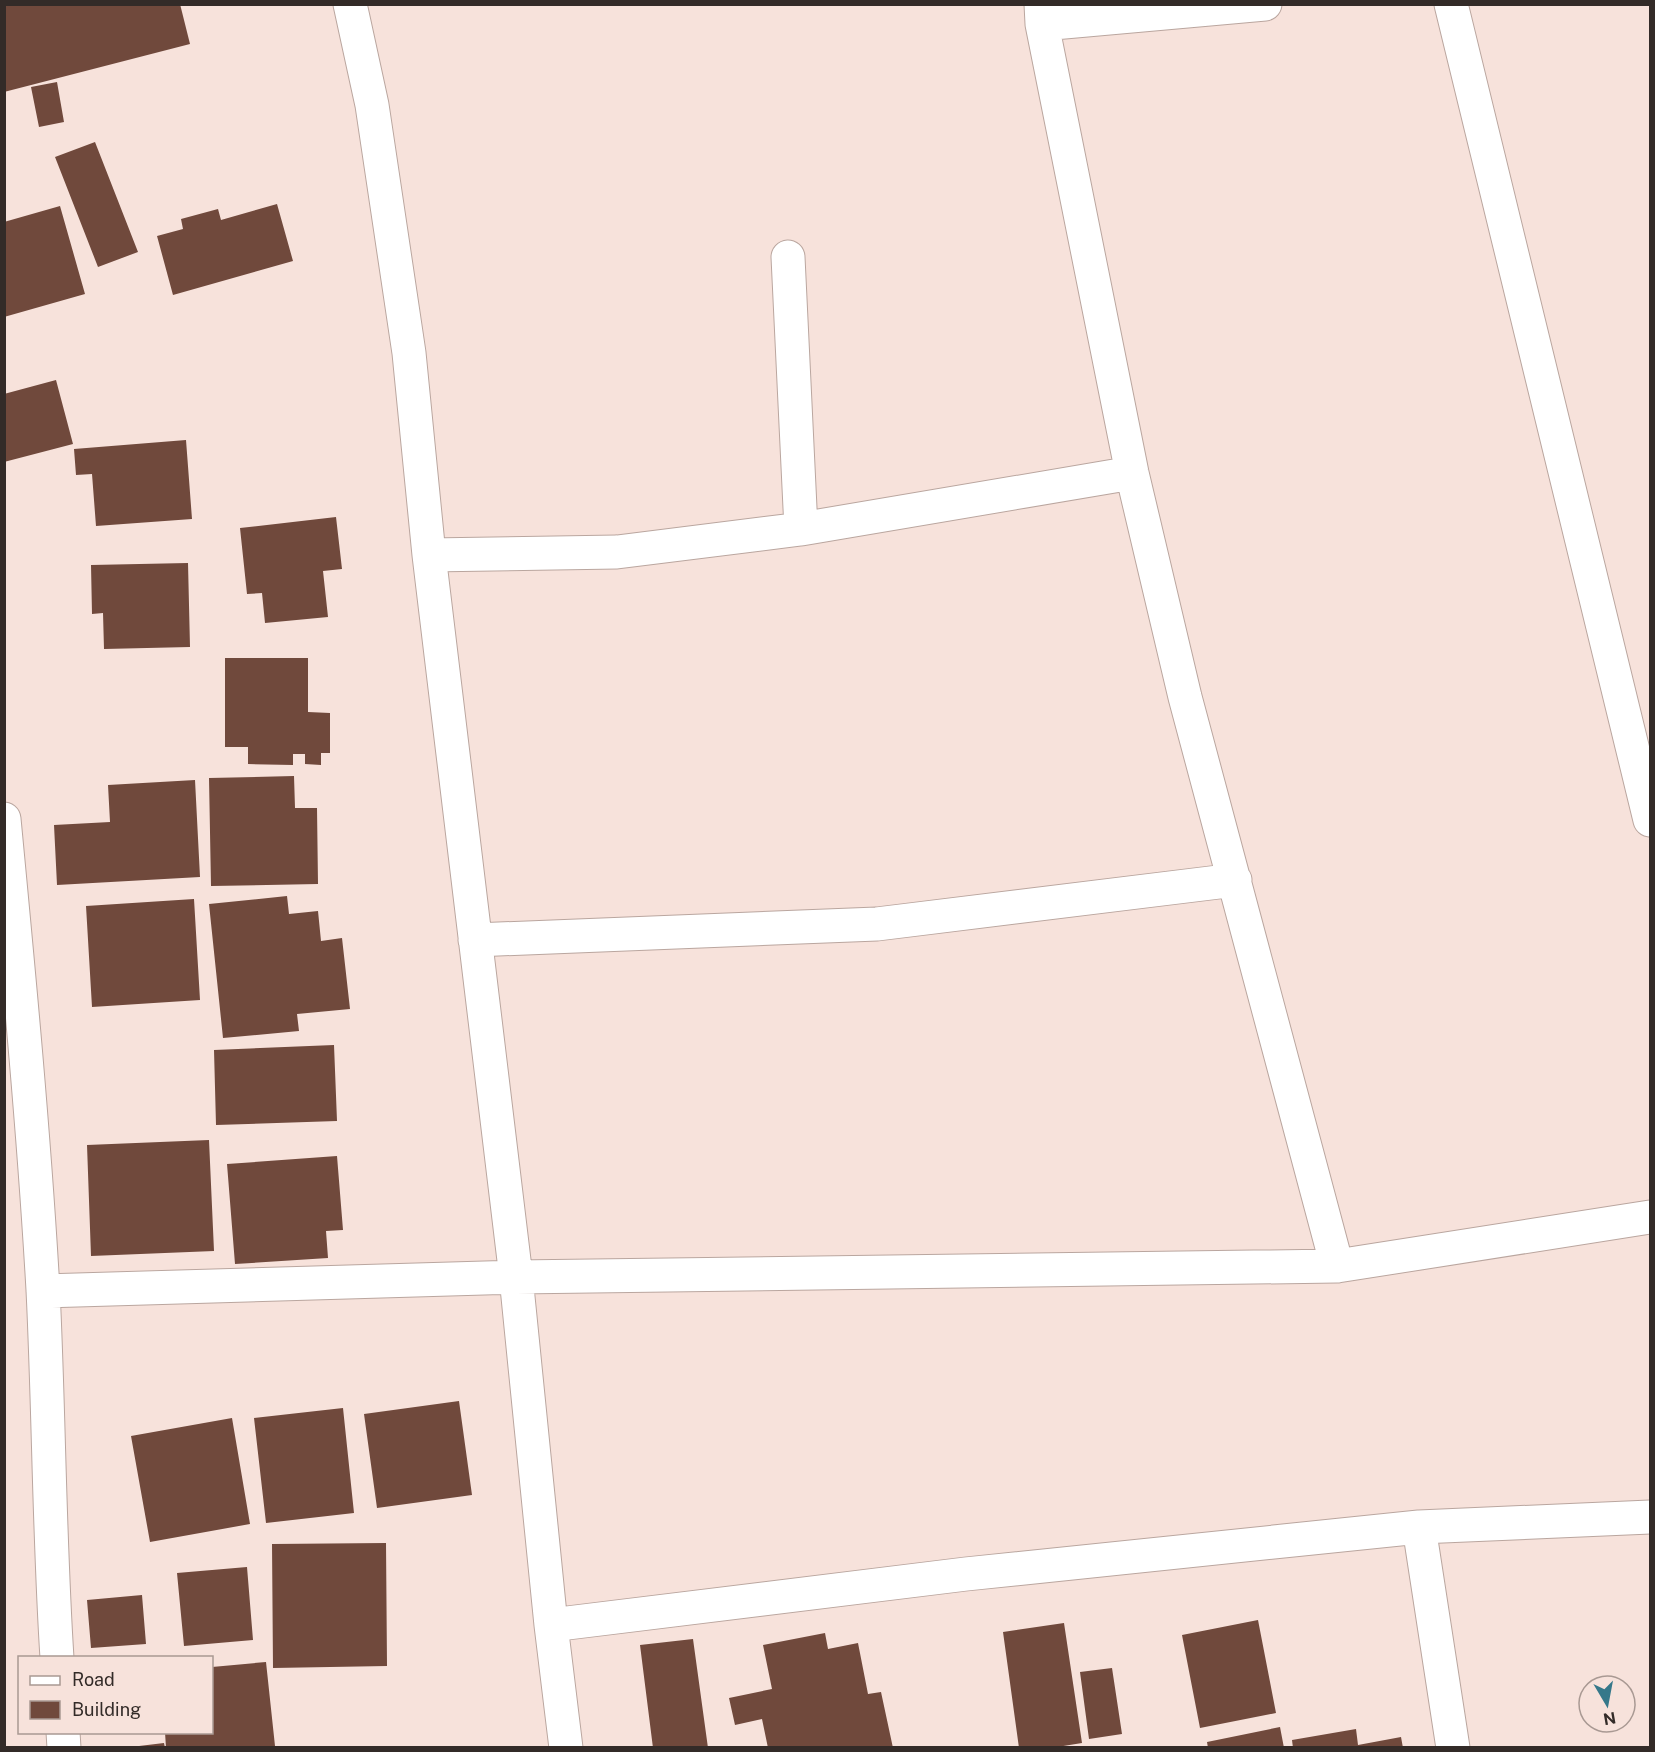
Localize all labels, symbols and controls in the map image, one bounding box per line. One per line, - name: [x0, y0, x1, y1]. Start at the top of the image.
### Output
- legend: [18, 1656, 213, 1734]
- text: Road: [72, 1669, 115, 1690]
- north arrow: [1577, 1674, 1637, 1734]
- text: Building: [72, 1699, 141, 1720]
- text: N: [1602, 1708, 1617, 1729]

